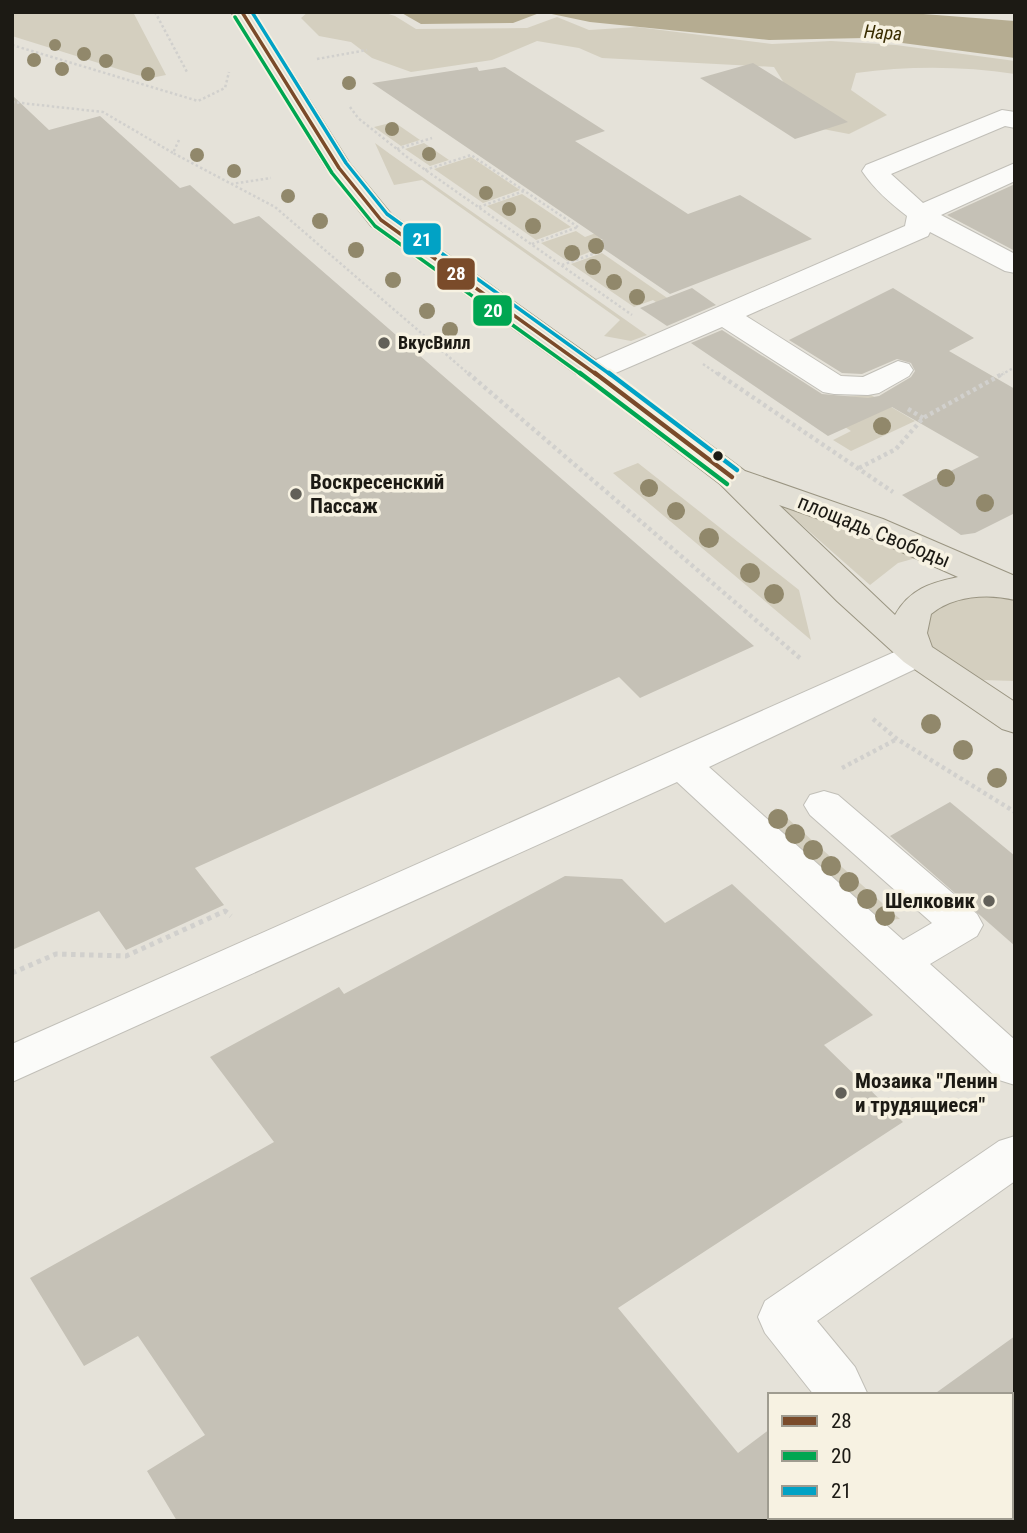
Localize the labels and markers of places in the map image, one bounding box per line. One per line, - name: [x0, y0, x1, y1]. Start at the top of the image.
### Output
- place label: ВкусВилл: [398, 332, 470, 353]
- marker: ВкусВилл: [376, 335, 392, 351]
- unlabelled marker: [711, 449, 725, 463]
- place label: Воскресенский Пассаж: [310, 470, 444, 518]
- marker: Воскресенский Пассаж: [288, 486, 304, 502]
- place label: Шелковик: [885, 889, 975, 913]
- marker: Шелковик: [981, 893, 997, 909]
- place label: Мозаика "Ленин и трудящиеся": [855, 1069, 998, 1117]
- marker: Мозаика "Ленин и трудящиеся": [833, 1085, 849, 1101]

